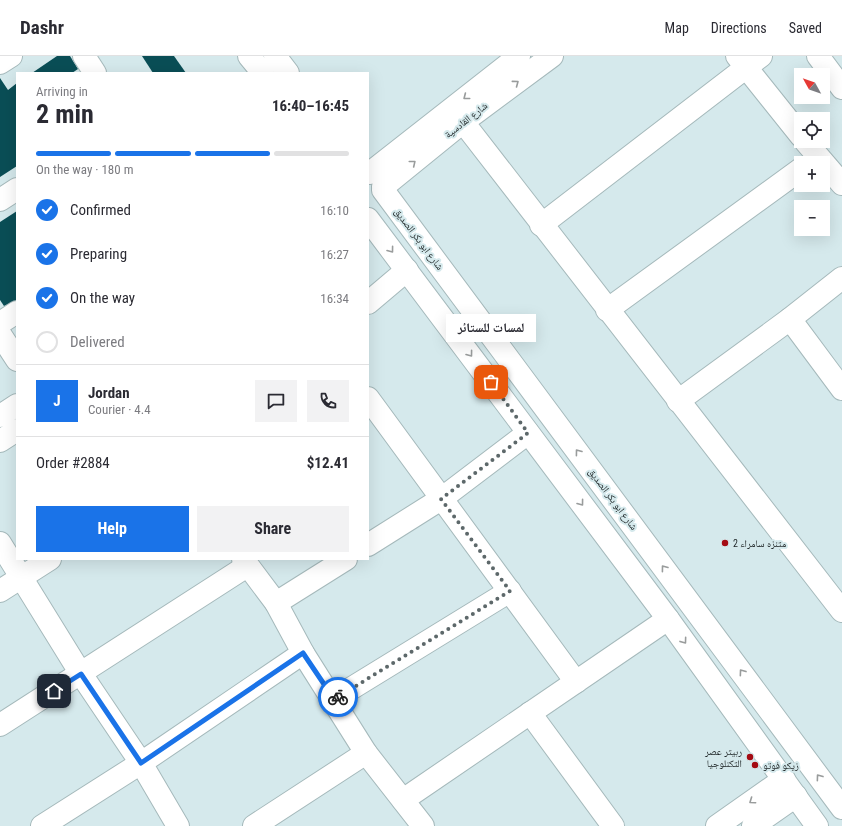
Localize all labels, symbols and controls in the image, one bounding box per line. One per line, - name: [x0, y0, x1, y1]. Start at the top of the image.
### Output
- text: Dashr: [20, 16, 64, 39]
- text: Map: [665, 20, 689, 36]
- text: Directions: [711, 20, 767, 36]
- text: Saved: [789, 20, 822, 36]
- north arrow: [794, 68, 830, 104]
- map controls: [794, 68, 830, 236]
- one-way arrow: [511, 81, 518, 88]
- text: Arriving in: [36, 84, 88, 99]
- one-way arrow: [464, 93, 471, 100]
- text: 16:40–16:45: [272, 97, 349, 115]
- text: 2 min: [36, 99, 94, 129]
- street label: شارع القادسية: [443, 100, 490, 141]
- button: locate: [794, 112, 830, 148]
- button: +: [794, 156, 830, 192]
- one-way arrow: [408, 160, 416, 167]
- text: On the way · 180 m: [36, 162, 133, 177]
- icon: check: [36, 199, 58, 221]
- button: −: [794, 200, 830, 236]
- text: Confirmed: [70, 201, 131, 219]
- text: 16:10: [320, 203, 349, 218]
- street label: شارع ابو بكر الصديق: [392, 206, 446, 273]
- icon: check: [36, 243, 58, 265]
- text: Preparing: [70, 245, 127, 263]
- one-way arrow: [387, 245, 394, 252]
- text: 16:27: [320, 247, 349, 262]
- icon: check: [36, 287, 58, 309]
- text: On the way: [70, 289, 135, 307]
- text: 16:34: [320, 291, 349, 306]
- callout: لمسات للستائر: [446, 314, 536, 342]
- text: لمسات للستائر: [458, 320, 524, 335]
- text: Delivered: [70, 333, 125, 351]
- one-way arrow: [465, 349, 472, 356]
- pin: [474, 365, 508, 399]
- icon: bag: [480, 371, 502, 393]
- button: chat: [255, 380, 297, 422]
- button: phone: [307, 380, 349, 422]
- text: Jordan: [88, 384, 130, 402]
- text: J: [53, 392, 61, 410]
- text: Courier · 4.4: [88, 402, 151, 417]
- one-way arrow: [576, 450, 583, 457]
- text: Order #2884: [36, 454, 110, 472]
- text: $12.41: [307, 454, 349, 472]
- street label: شارع ابو بكر الصديق: [586, 466, 640, 533]
- one-way arrow: [576, 498, 583, 505]
- button: Help: [36, 506, 189, 552]
- button: Share: [197, 506, 349, 552]
- marker: متنزه سامراء 2: [720, 538, 730, 548]
- place label: متنزه سامراء 2: [733, 538, 787, 549]
- one-way arrow: [662, 565, 669, 572]
- one-way arrow: [679, 636, 686, 643]
- one-way arrow: [740, 670, 747, 677]
- pin: [37, 674, 71, 708]
- courier: [318, 677, 358, 717]
- icon: home: [43, 680, 65, 702]
- icon: bike: [327, 686, 349, 708]
- place label: ربيتر عصر التكنلوجيا: [704, 746, 742, 769]
- marker: ربيتر عصر التكنلوجيا: [745, 752, 755, 762]
- marker: زيكو فوتو: [750, 760, 760, 770]
- place label: زيكو فوتو: [763, 760, 799, 771]
- one-way arrow: [817, 774, 824, 781]
- one-way arrow: [749, 796, 756, 804]

